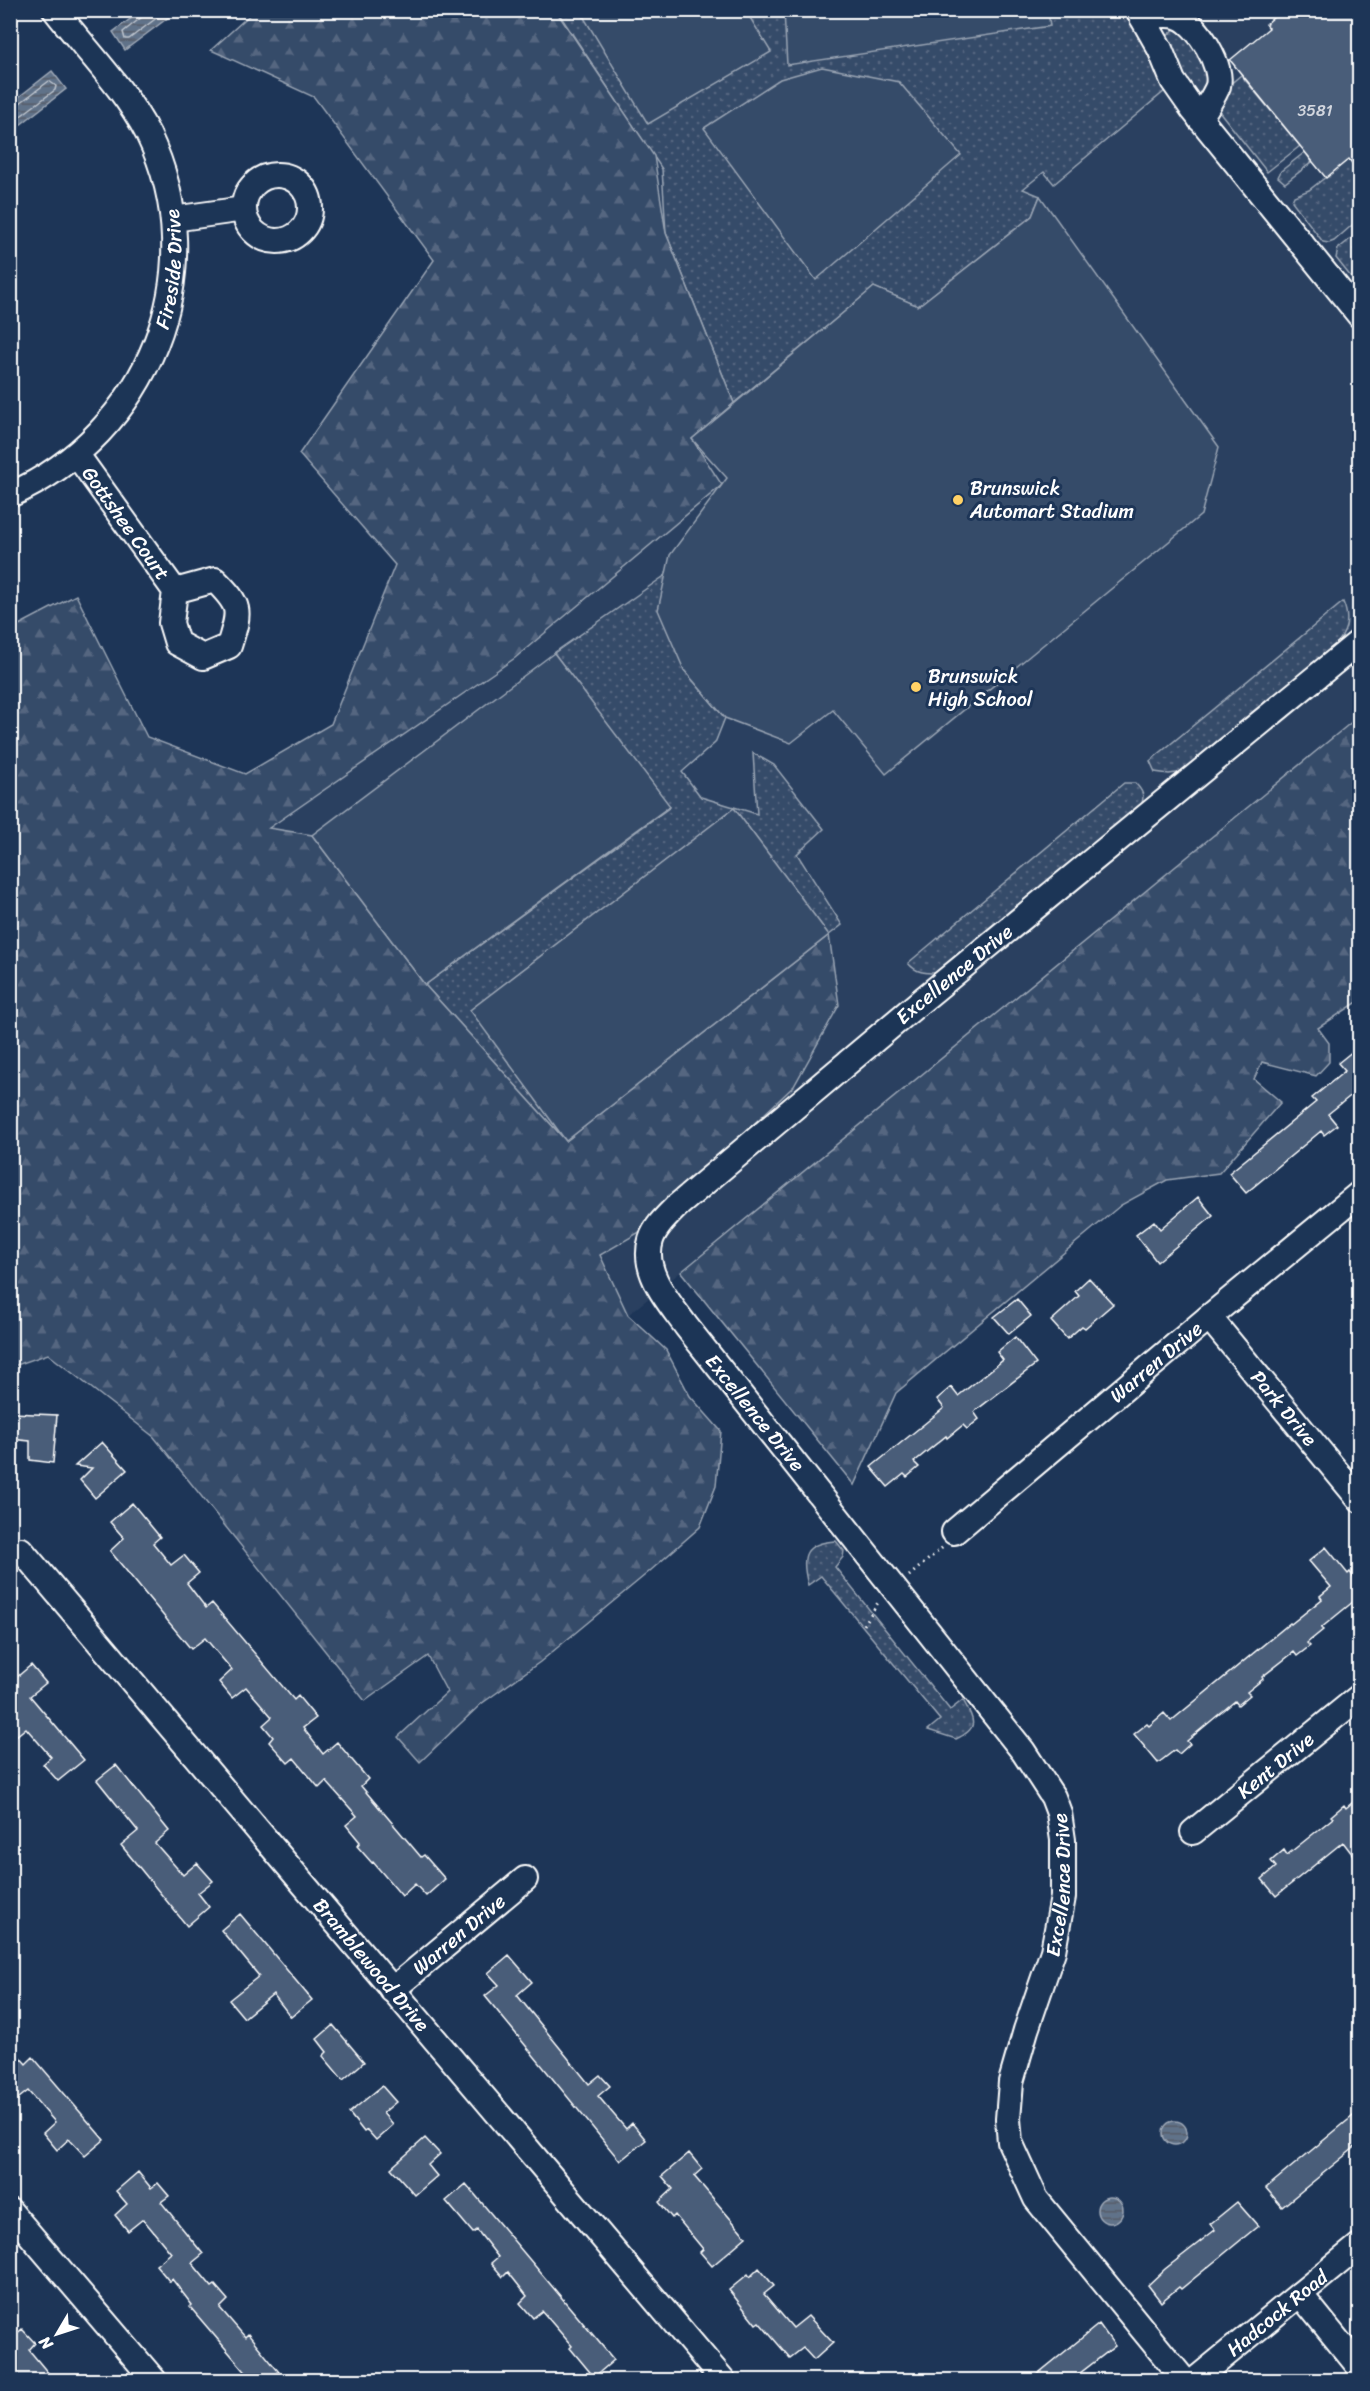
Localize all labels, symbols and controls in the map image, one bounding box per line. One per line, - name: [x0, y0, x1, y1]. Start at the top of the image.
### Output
- house number: 3581: [1297, 96, 1333, 125]
- street label: Fireside Drive: [145, 207, 192, 333]
- street label: Gottshee Court: [73, 458, 180, 588]
- place label: Brunswick Automart Stadium: [969, 471, 1134, 529]
- marker: Brunswick Automart Stadium: [951, 493, 965, 507]
- place label: Brunswick High School: [928, 659, 1034, 717]
- marker: Brunswick High School: [909, 680, 923, 694]
- street label: Excellence Drive: [887, 915, 1021, 1033]
- street label: Warren Drive: [1101, 1312, 1211, 1412]
- street label: Excellence Drive: [696, 1346, 814, 1480]
- street label: Park Drive: [1242, 1362, 1327, 1454]
- street label: Kent Drive: [1229, 1722, 1322, 1808]
- street label: Excellence Drive: [1035, 1811, 1081, 1959]
- street label: Warren Drive: [404, 1884, 514, 1984]
- street label: Bramblewood Drive: [304, 1889, 439, 2040]
- street label: Hadcock Road: [1218, 2259, 1337, 2365]
- north arrow: [27, 2304, 87, 2364]
- text: N: [30, 2329, 61, 2357]

